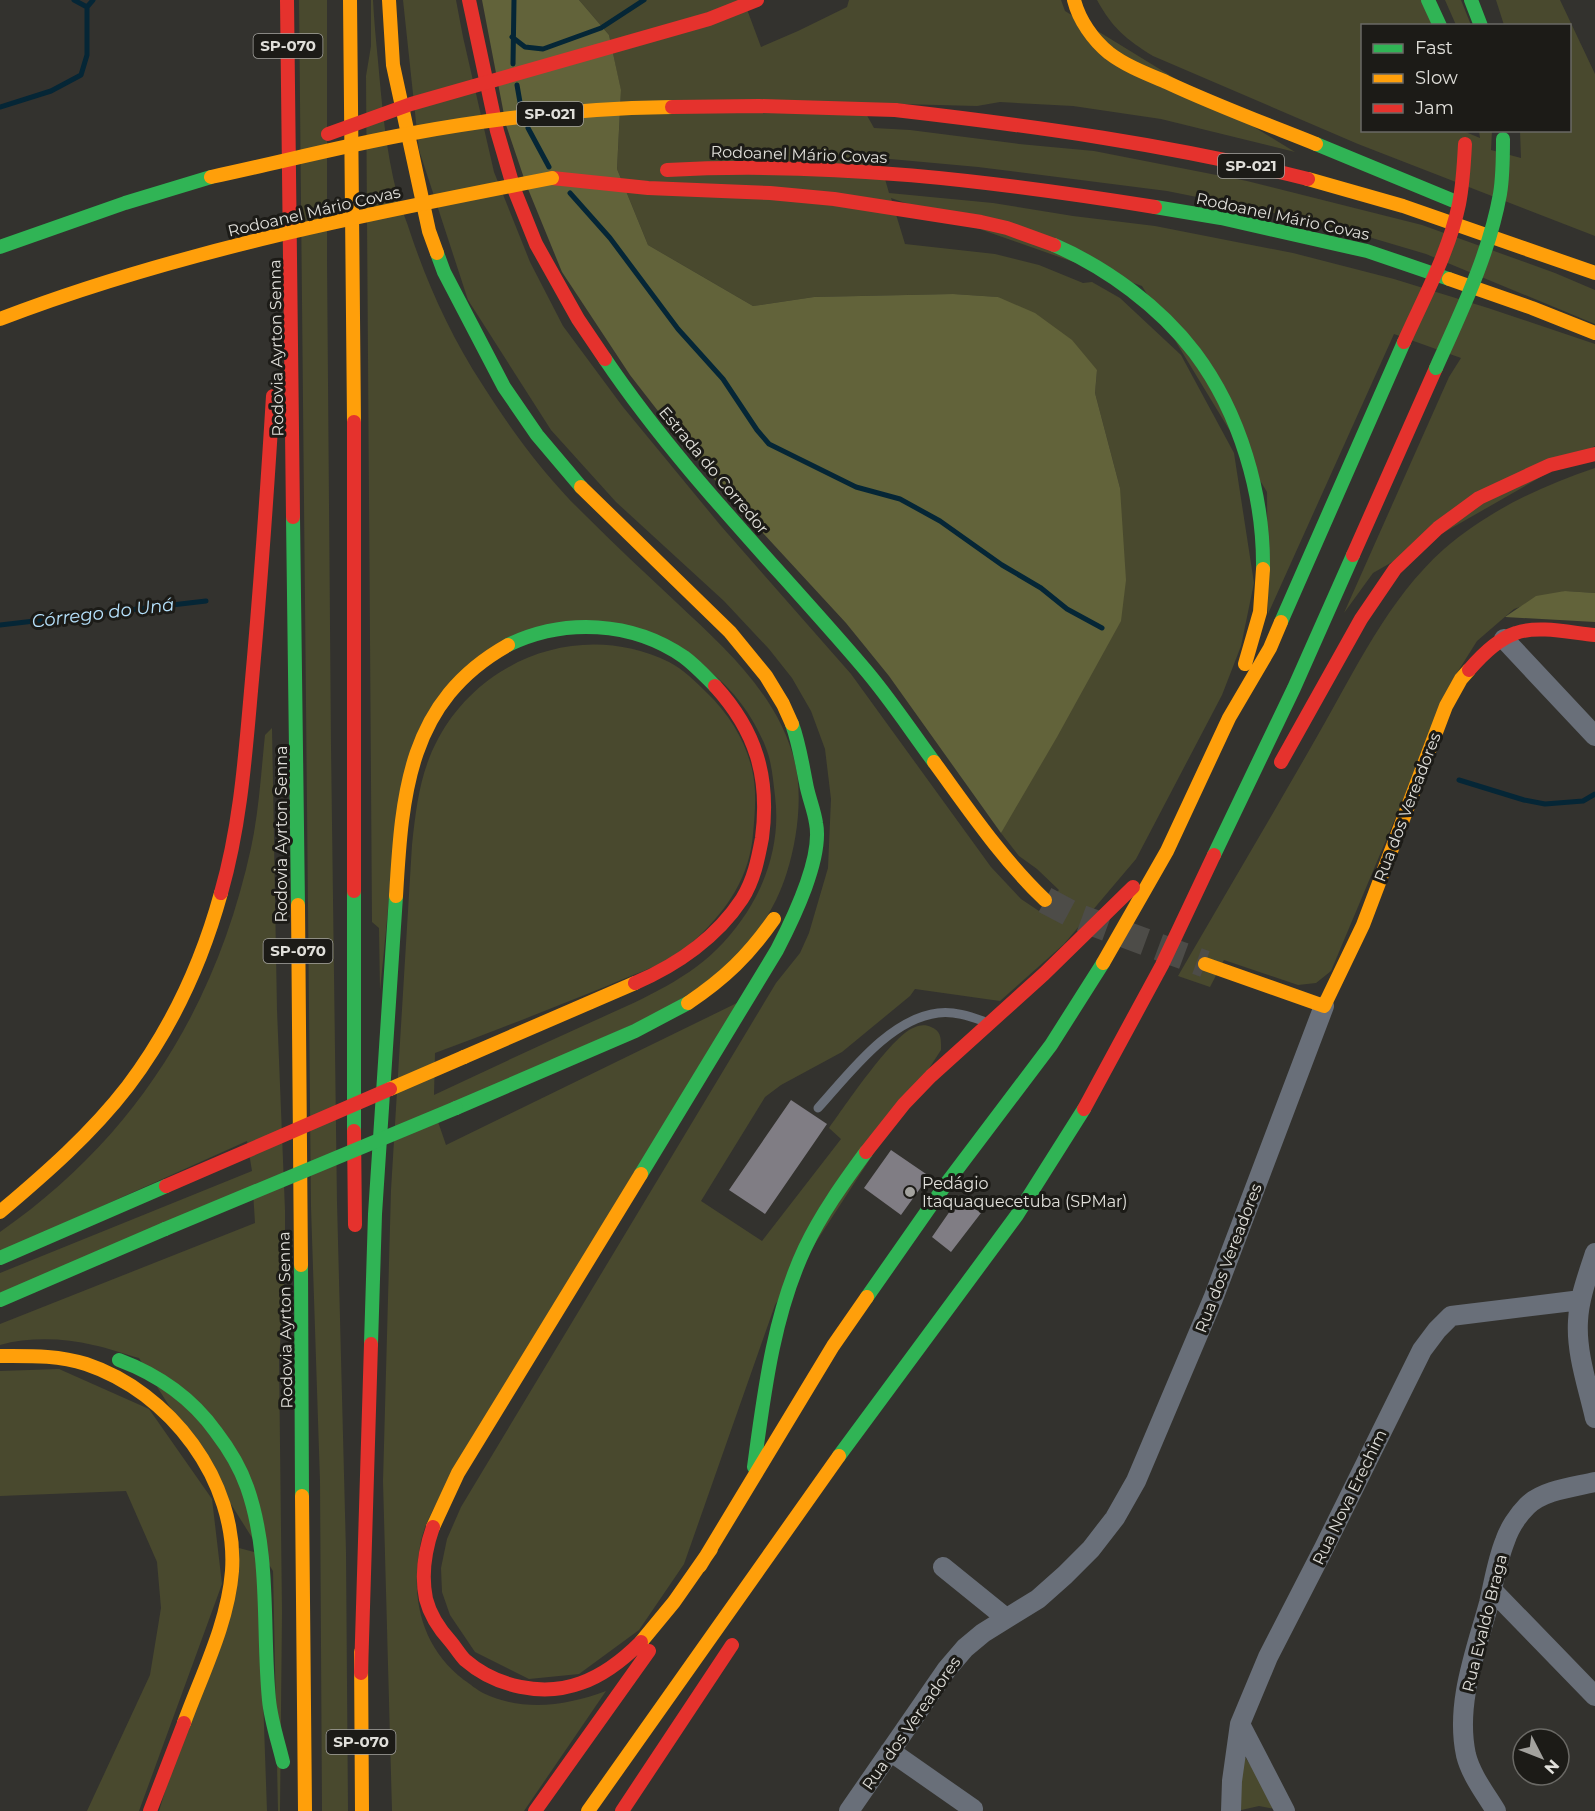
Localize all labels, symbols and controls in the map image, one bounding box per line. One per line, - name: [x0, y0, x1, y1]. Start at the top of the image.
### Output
- legend: [1361, 24, 1571, 132]
- road number: SP-070: [254, 34, 322, 58]
- text: Fast: [1415, 37, 1453, 59]
- text: Slow: [1415, 67, 1458, 89]
- text: Jam: [1414, 97, 1454, 119]
- road number: SP-021: [517, 102, 583, 126]
- street label: Rodoanel Mário Covas: [710, 142, 888, 167]
- road number: SP-021: [1218, 154, 1284, 178]
- street label: Rodoanel Mário Covas: [226, 182, 403, 241]
- street label: Rodoanel Mário Covas: [1194, 189, 1372, 244]
- street label: Rodovia Ayrton Senna: [265, 259, 288, 437]
- street label: Estrada do Corredor: [655, 403, 772, 538]
- water label: Córrego do Uná: [30, 593, 176, 633]
- street label: Rua dos Vereadores: [1370, 730, 1445, 885]
- street label: Rodovia Ayrton Senna: [272, 745, 291, 923]
- road number: SP-070: [264, 939, 332, 963]
- place label: Pedágio Itaquaquecetuba (SPMar): [922, 1174, 1128, 1211]
- street label: Rua dos Vereadores: [1191, 1181, 1266, 1336]
- marker: Pedágio Itaquaquecetuba (SPMar): [903, 1185, 917, 1199]
- street label: Rodovia Ayrton Senna: [274, 1231, 297, 1409]
- street label: Rua Nova Erechim: [1308, 1426, 1390, 1568]
- street label: Rua Evaldo Braga: [1458, 1552, 1511, 1694]
- street label: Rua dos Vereadores: [858, 1653, 965, 1794]
- north arrow: [1511, 1727, 1571, 1787]
- road number: SP-070: [326, 1730, 395, 1754]
- text: N: [1540, 1756, 1563, 1778]

